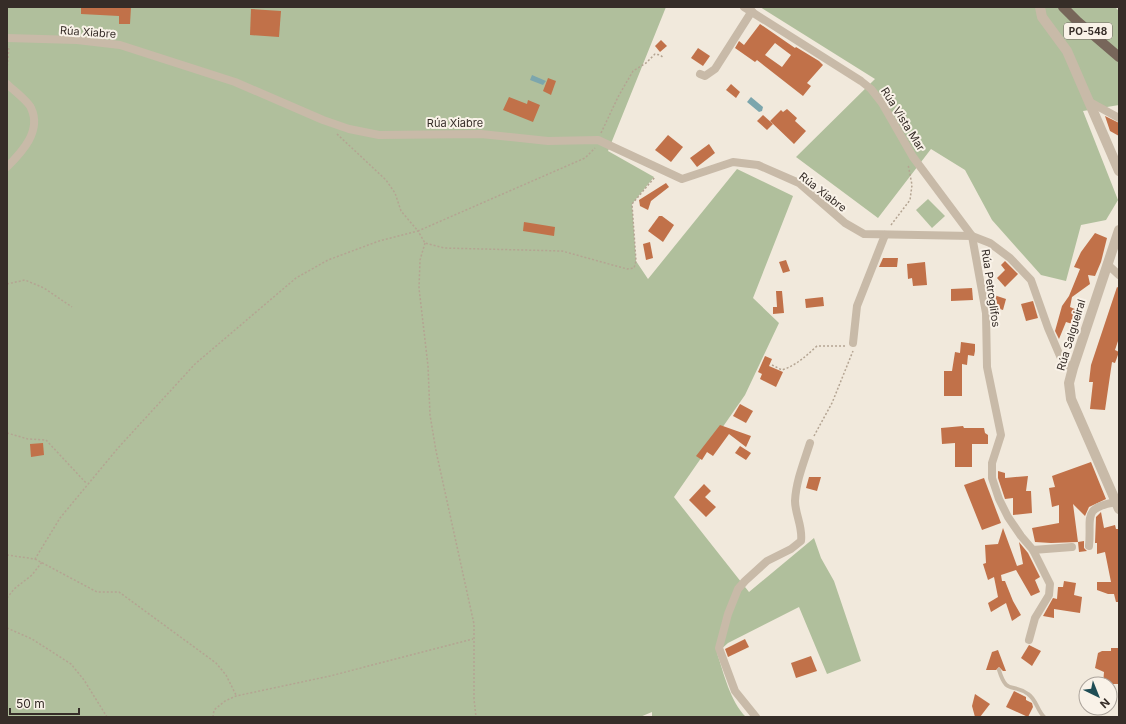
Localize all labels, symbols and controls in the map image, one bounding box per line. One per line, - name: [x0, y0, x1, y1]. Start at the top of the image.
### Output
- street label: Rúa Xiabre: [59, 23, 117, 41]
- road number: PO-548: [1064, 23, 1112, 39]
- street label: Rúa Vista Mar: [878, 85, 928, 153]
- street label: Rúa Xiabre: [427, 116, 483, 130]
- street label: Rúa Xiabre: [797, 169, 849, 215]
- street label: Rúa Petroglifos: [979, 248, 1003, 328]
- street label: Rúa Salgueiral: [1053, 298, 1089, 372]
- north arrow: [1078, 676, 1118, 716]
- scale bar: [10, 690, 79, 716]
- text: N: [1097, 695, 1113, 711]
- text: 50 m: [16, 696, 45, 711]

